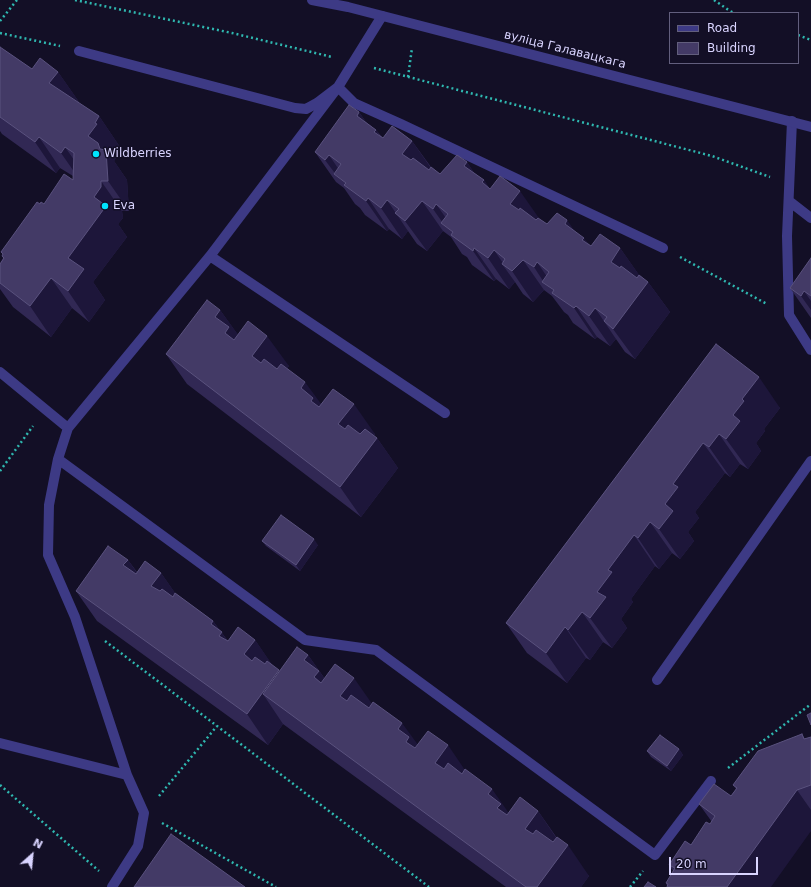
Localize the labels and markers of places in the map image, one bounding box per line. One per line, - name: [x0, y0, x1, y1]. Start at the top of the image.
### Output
- place label: Wildberries: [104, 147, 172, 161]
- marker: Wildberries: [91, 149, 101, 159]
- place label: Eva: [113, 199, 135, 213]
- marker: Eva: [100, 201, 110, 211]

